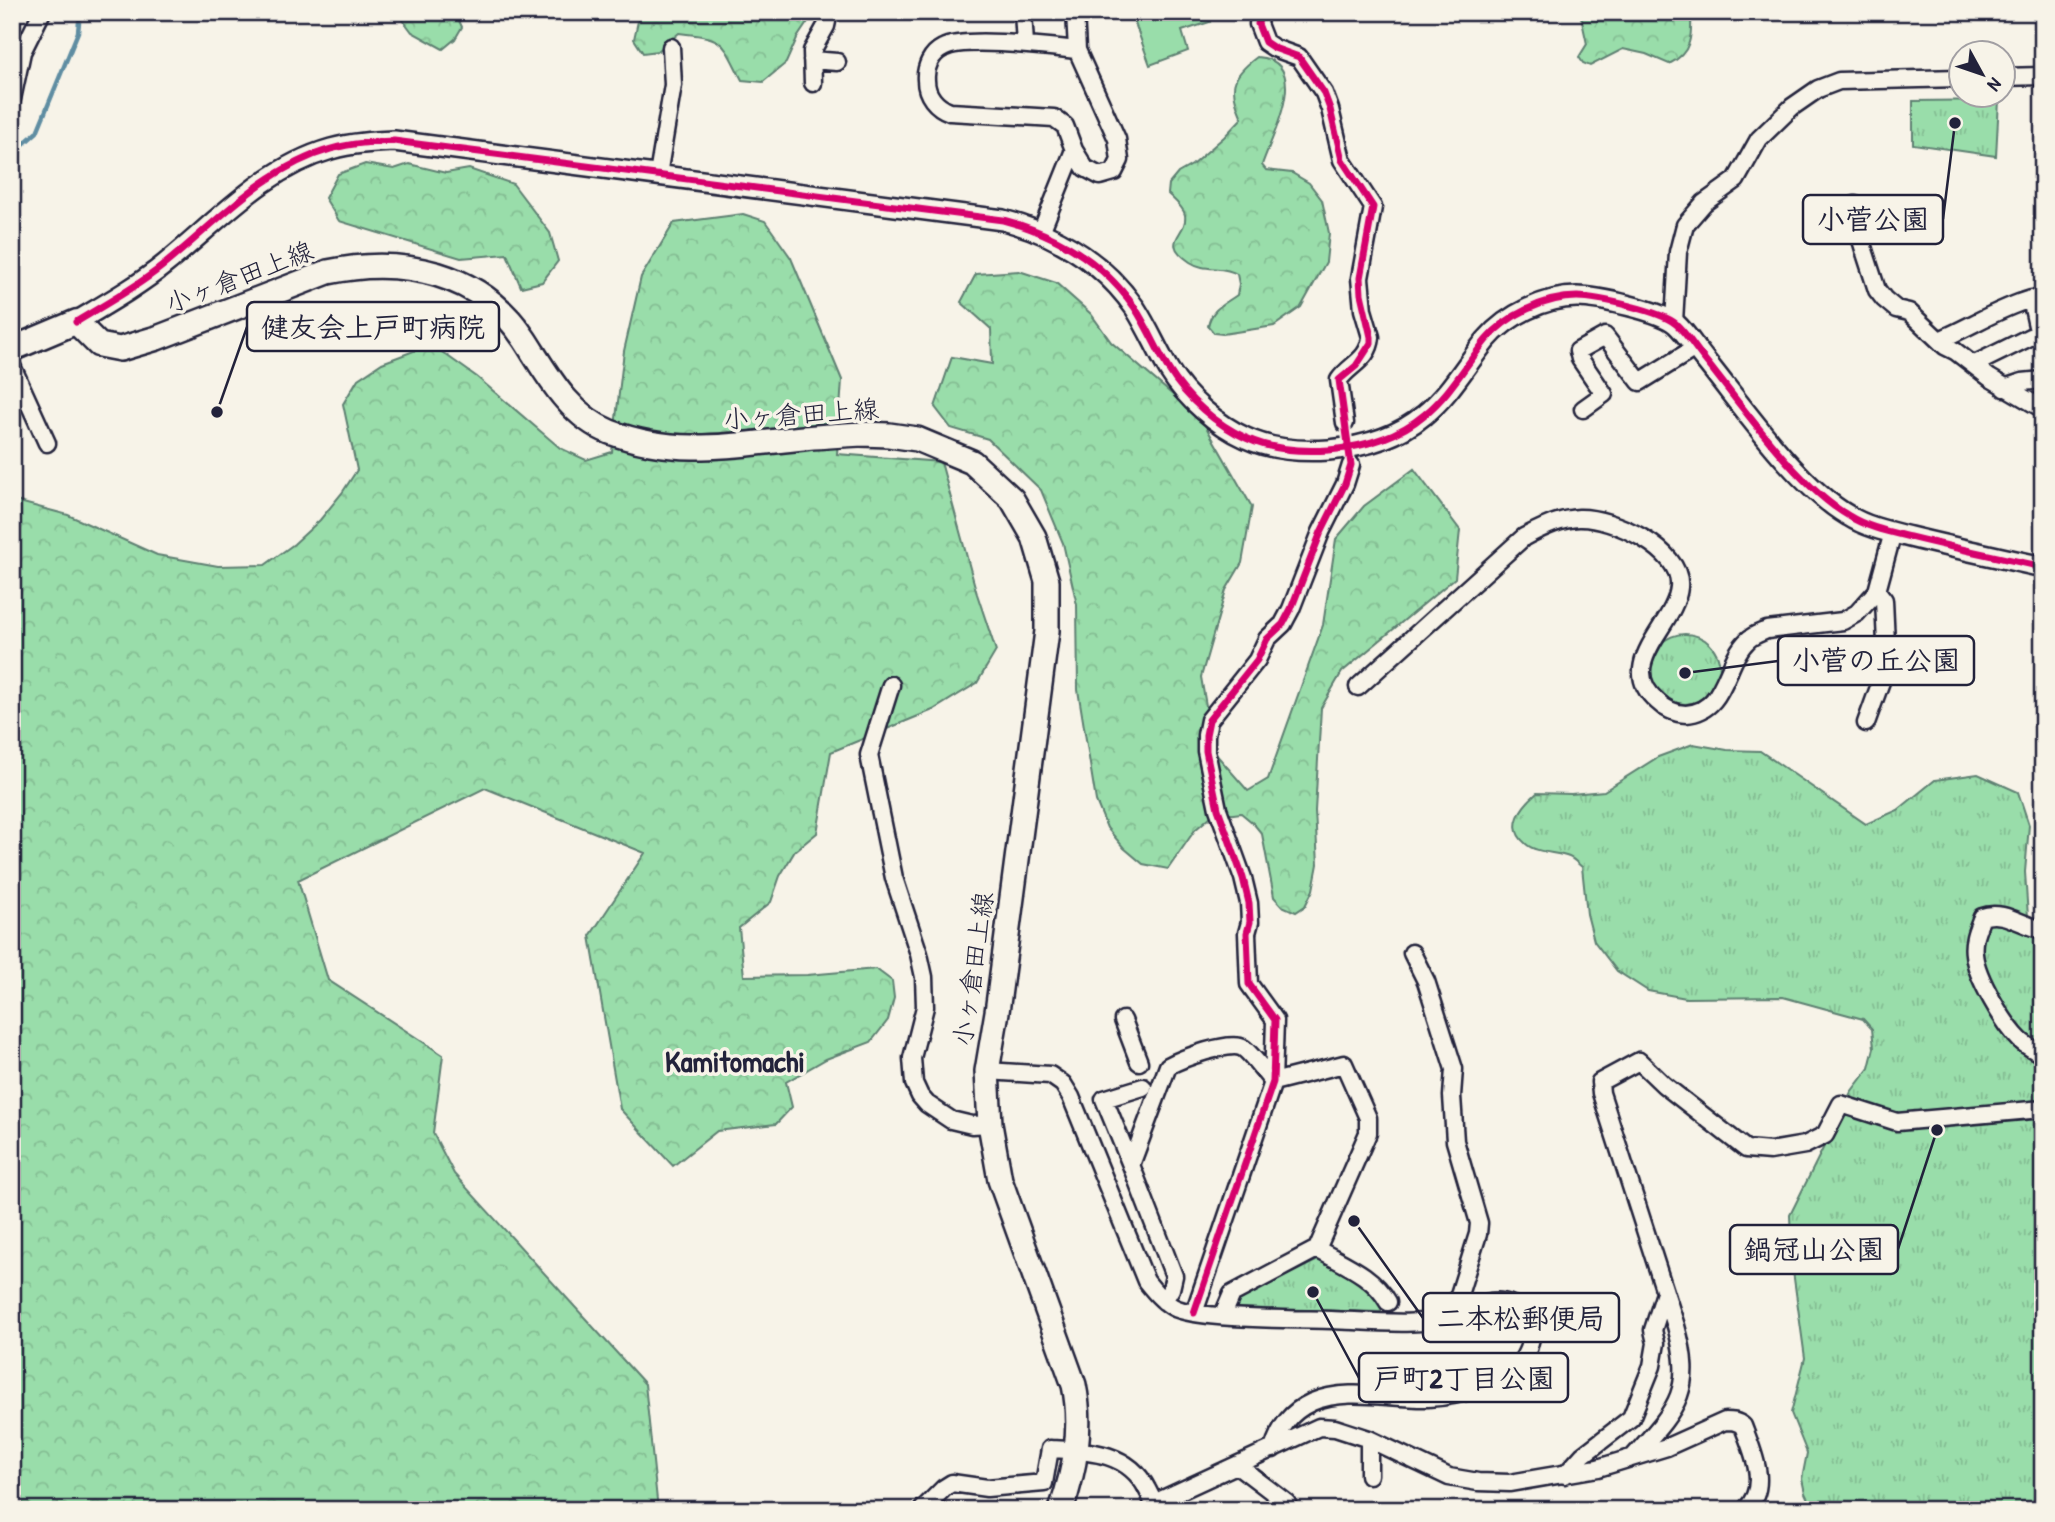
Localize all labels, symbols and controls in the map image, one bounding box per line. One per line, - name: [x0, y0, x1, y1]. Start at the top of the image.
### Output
- north arrow: [1946, 38, 2016, 108]
- text: N: [1982, 73, 2008, 97]
- callout: 小菅公園: [1803, 195, 1943, 244]
- text: 小菅公園: [1817, 200, 1929, 238]
- street label: 小ヶ倉田上線: [160, 232, 318, 321]
- callout: 健友会上戸町病院: [247, 302, 499, 351]
- text: 健友会上戸町病院: [261, 308, 485, 346]
- street label: 小ヶ倉田上線: [722, 391, 880, 436]
- callout: 小菅の丘公園: [1778, 636, 1974, 685]
- text: 小菅の丘公園: [1792, 641, 1960, 679]
- street label: 小ヶ倉田上線: [944, 889, 1001, 1049]
- district label: Kamitomachi: [665, 1041, 805, 1081]
- callout: 鍋冠山公園: [1730, 1225, 1898, 1274]
- text: 鍋冠山公園: [1744, 1230, 1884, 1268]
- callout: 二本松郵便局: [1423, 1293, 1619, 1342]
- text: 二本松郵便局: [1437, 1299, 1605, 1337]
- callout: 戸町2丁目公園: [1359, 1353, 1568, 1402]
- text: 戸町2丁目公園: [1373, 1359, 1555, 1397]

